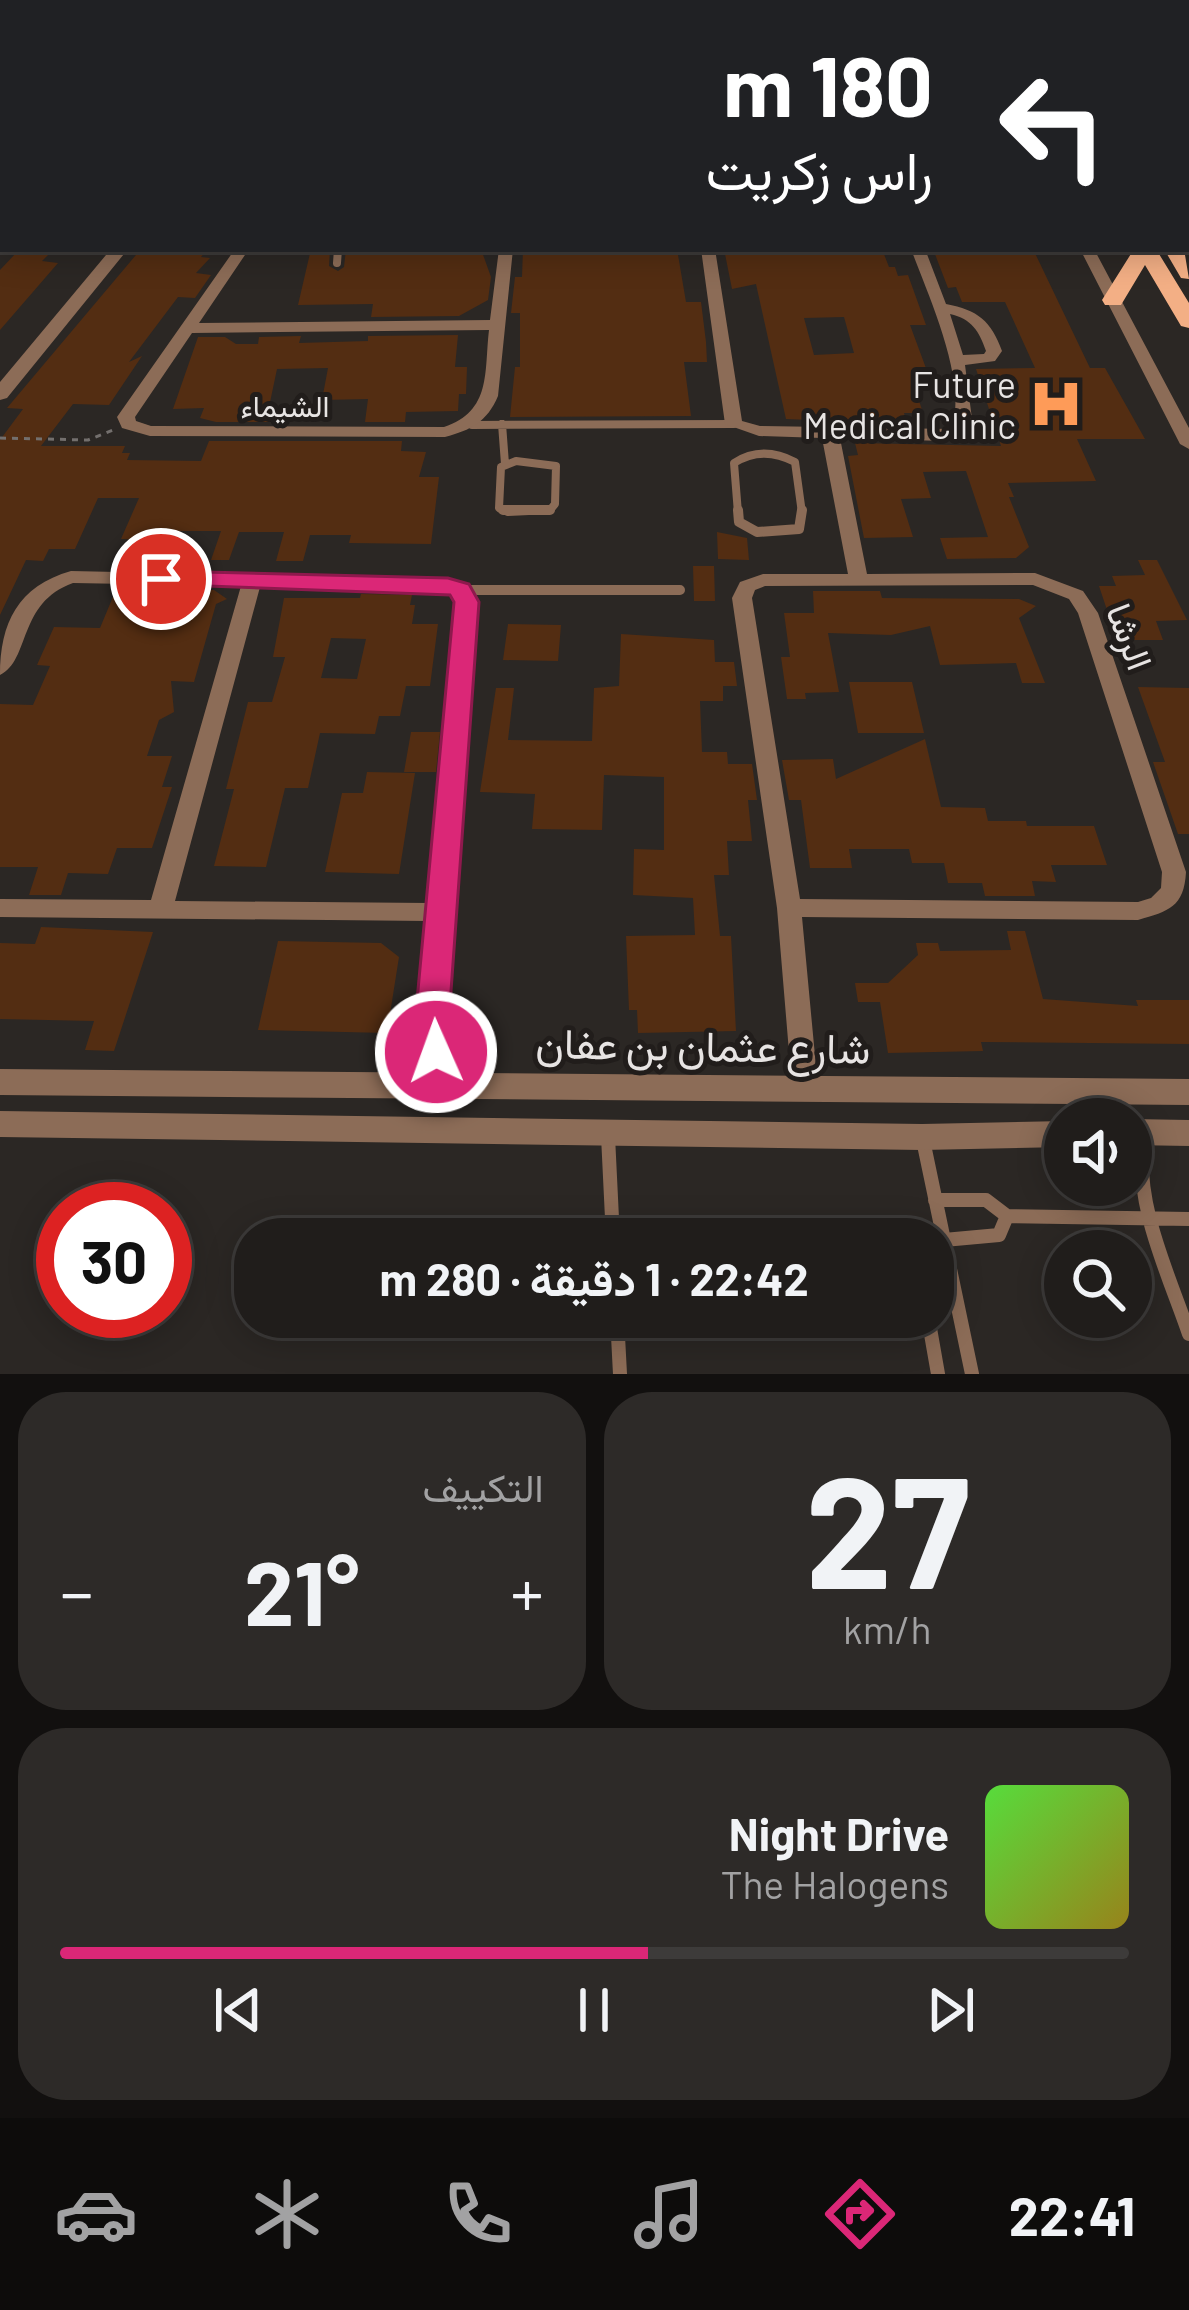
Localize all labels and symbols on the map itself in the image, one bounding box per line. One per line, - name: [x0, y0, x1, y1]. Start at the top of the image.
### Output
- place label: Future Medical Clinic: [803, 362, 1016, 446]
- hospital icon: Future Medical Clinic: [1027, 375, 1085, 433]
- street label: الشيماء: [240, 387, 330, 424]
- pin: [110, 528, 212, 630]
- street label: الرشا: [1096, 597, 1163, 676]
- position arrow: [373, 989, 499, 1115]
- street label: شارع عثمان بن عفان: [535, 1016, 871, 1078]
- speed limit sign: 30: [36, 1182, 192, 1338]

